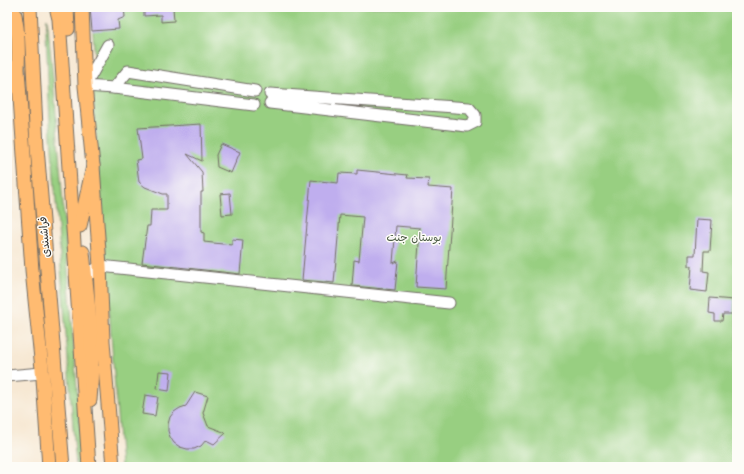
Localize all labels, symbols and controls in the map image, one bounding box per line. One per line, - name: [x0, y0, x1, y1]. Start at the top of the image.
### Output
- street label: فراشبندی: [34, 216, 54, 258]
- park label: بوستان جنت: [387, 229, 441, 245]

